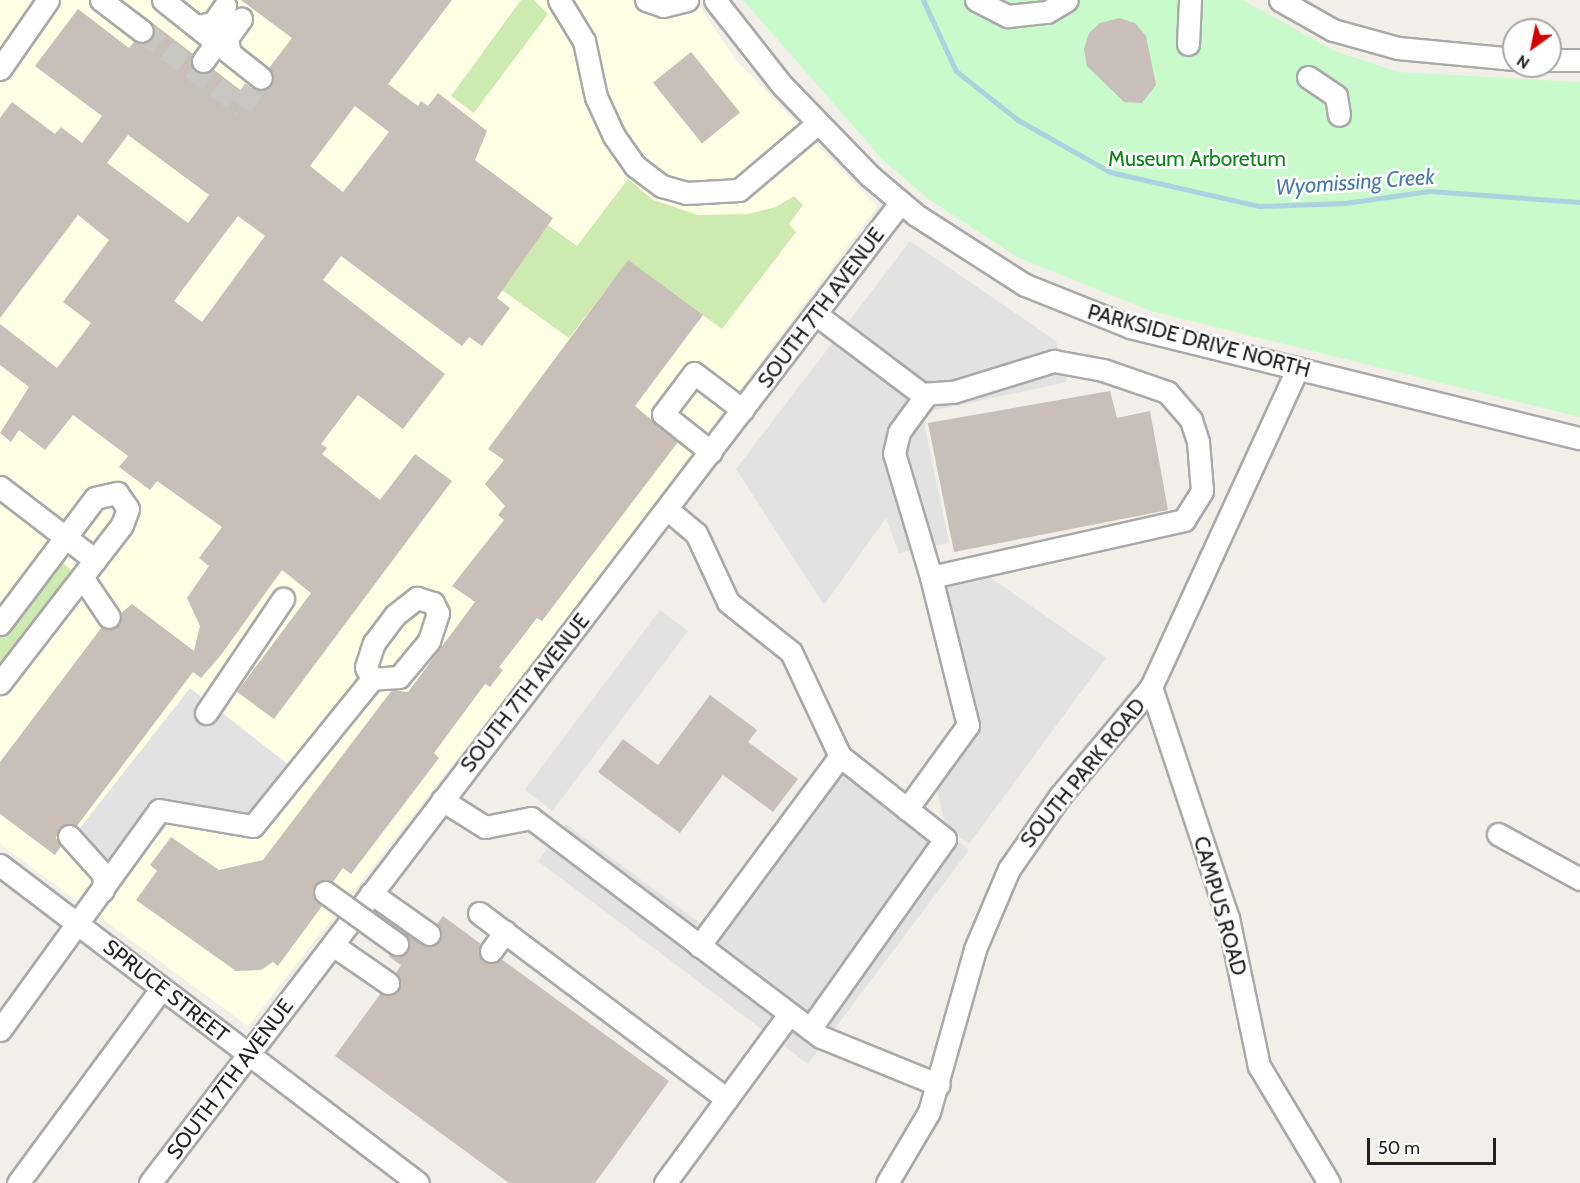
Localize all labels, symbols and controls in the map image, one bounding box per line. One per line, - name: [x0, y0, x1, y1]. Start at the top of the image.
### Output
- north arrow: [1502, 18, 1562, 78]
- text: N: [1513, 51, 1533, 73]
- park label: Museum Arboretum: [1108, 146, 1286, 172]
- water label: Wyomissing Creek: [1275, 163, 1435, 201]
- street label: SOUTH 7TH AVENUE: [753, 223, 889, 393]
- street label: PARKSIDE DRIVE NORTH: [1085, 299, 1313, 383]
- street label: SOUTH 7TH AVENUE: [455, 609, 595, 777]
- street label: SOUTH PARK ROAD: [1015, 693, 1151, 853]
- street label: CAMPUS ROAD: [1188, 833, 1252, 979]
- street label: SPRUCE STREET: [98, 934, 234, 1048]
- street label: SOUTH 7TH AVENUE: [162, 994, 298, 1164]
- scale bar: [1370, 1126, 1499, 1164]
- text: 50 m: [1378, 1137, 1420, 1159]

